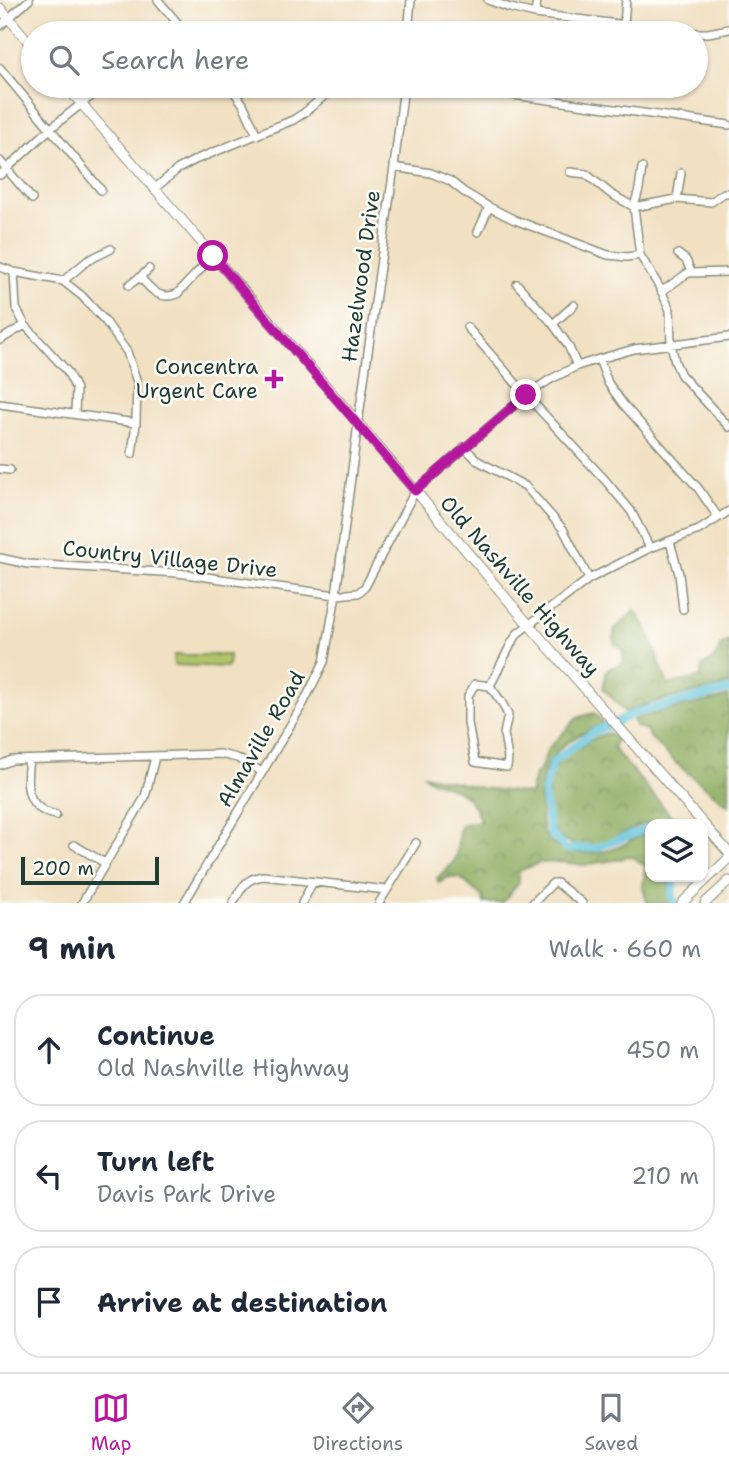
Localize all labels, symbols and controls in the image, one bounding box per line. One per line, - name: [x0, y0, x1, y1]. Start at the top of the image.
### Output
- search box: [21, 21, 708, 98]
- icon: search: [45, 41, 83, 79]
- text: Search here: [101, 42, 250, 77]
- street label: Hazelwood Drive: [335, 188, 387, 364]
- route start: [197, 240, 228, 271]
- place label: Concentra Urgent Care: [136, 353, 258, 405]
- marker: Concentra Urgent Care: [264, 369, 284, 389]
- route end: [510, 379, 541, 410]
- street label: Old Nashville Highway: [434, 490, 606, 682]
- street label: Country Village Drive: [61, 534, 279, 584]
- street label: Almaville Road: [211, 666, 311, 812]
- map controls: [645, 819, 708, 882]
- button: layers: [645, 819, 708, 882]
- scale bar: [21, 854, 159, 886]
- text: 200 m: [32, 856, 94, 881]
- text: 9 min: [28, 928, 115, 969]
- text: Walk · 660 m: [548, 934, 701, 964]
- text: Continue: [97, 1018, 215, 1053]
- icon: ahead: [30, 1031, 68, 1069]
- text: 450 m: [626, 1035, 699, 1065]
- text: Old Nashville Highway: [97, 1053, 350, 1083]
- text: Turn left: [97, 1144, 214, 1179]
- icon: left: [30, 1157, 68, 1195]
- text: 210 m: [631, 1161, 699, 1191]
- text: Davis Park Drive: [97, 1179, 276, 1209]
- icon: arrive: [30, 1283, 68, 1321]
- text: Arrive at destination: [97, 1285, 387, 1320]
- tab: Map: [91, 1389, 131, 1456]
- tab: Directions: [313, 1389, 403, 1456]
- tab: Saved: [584, 1389, 638, 1456]

